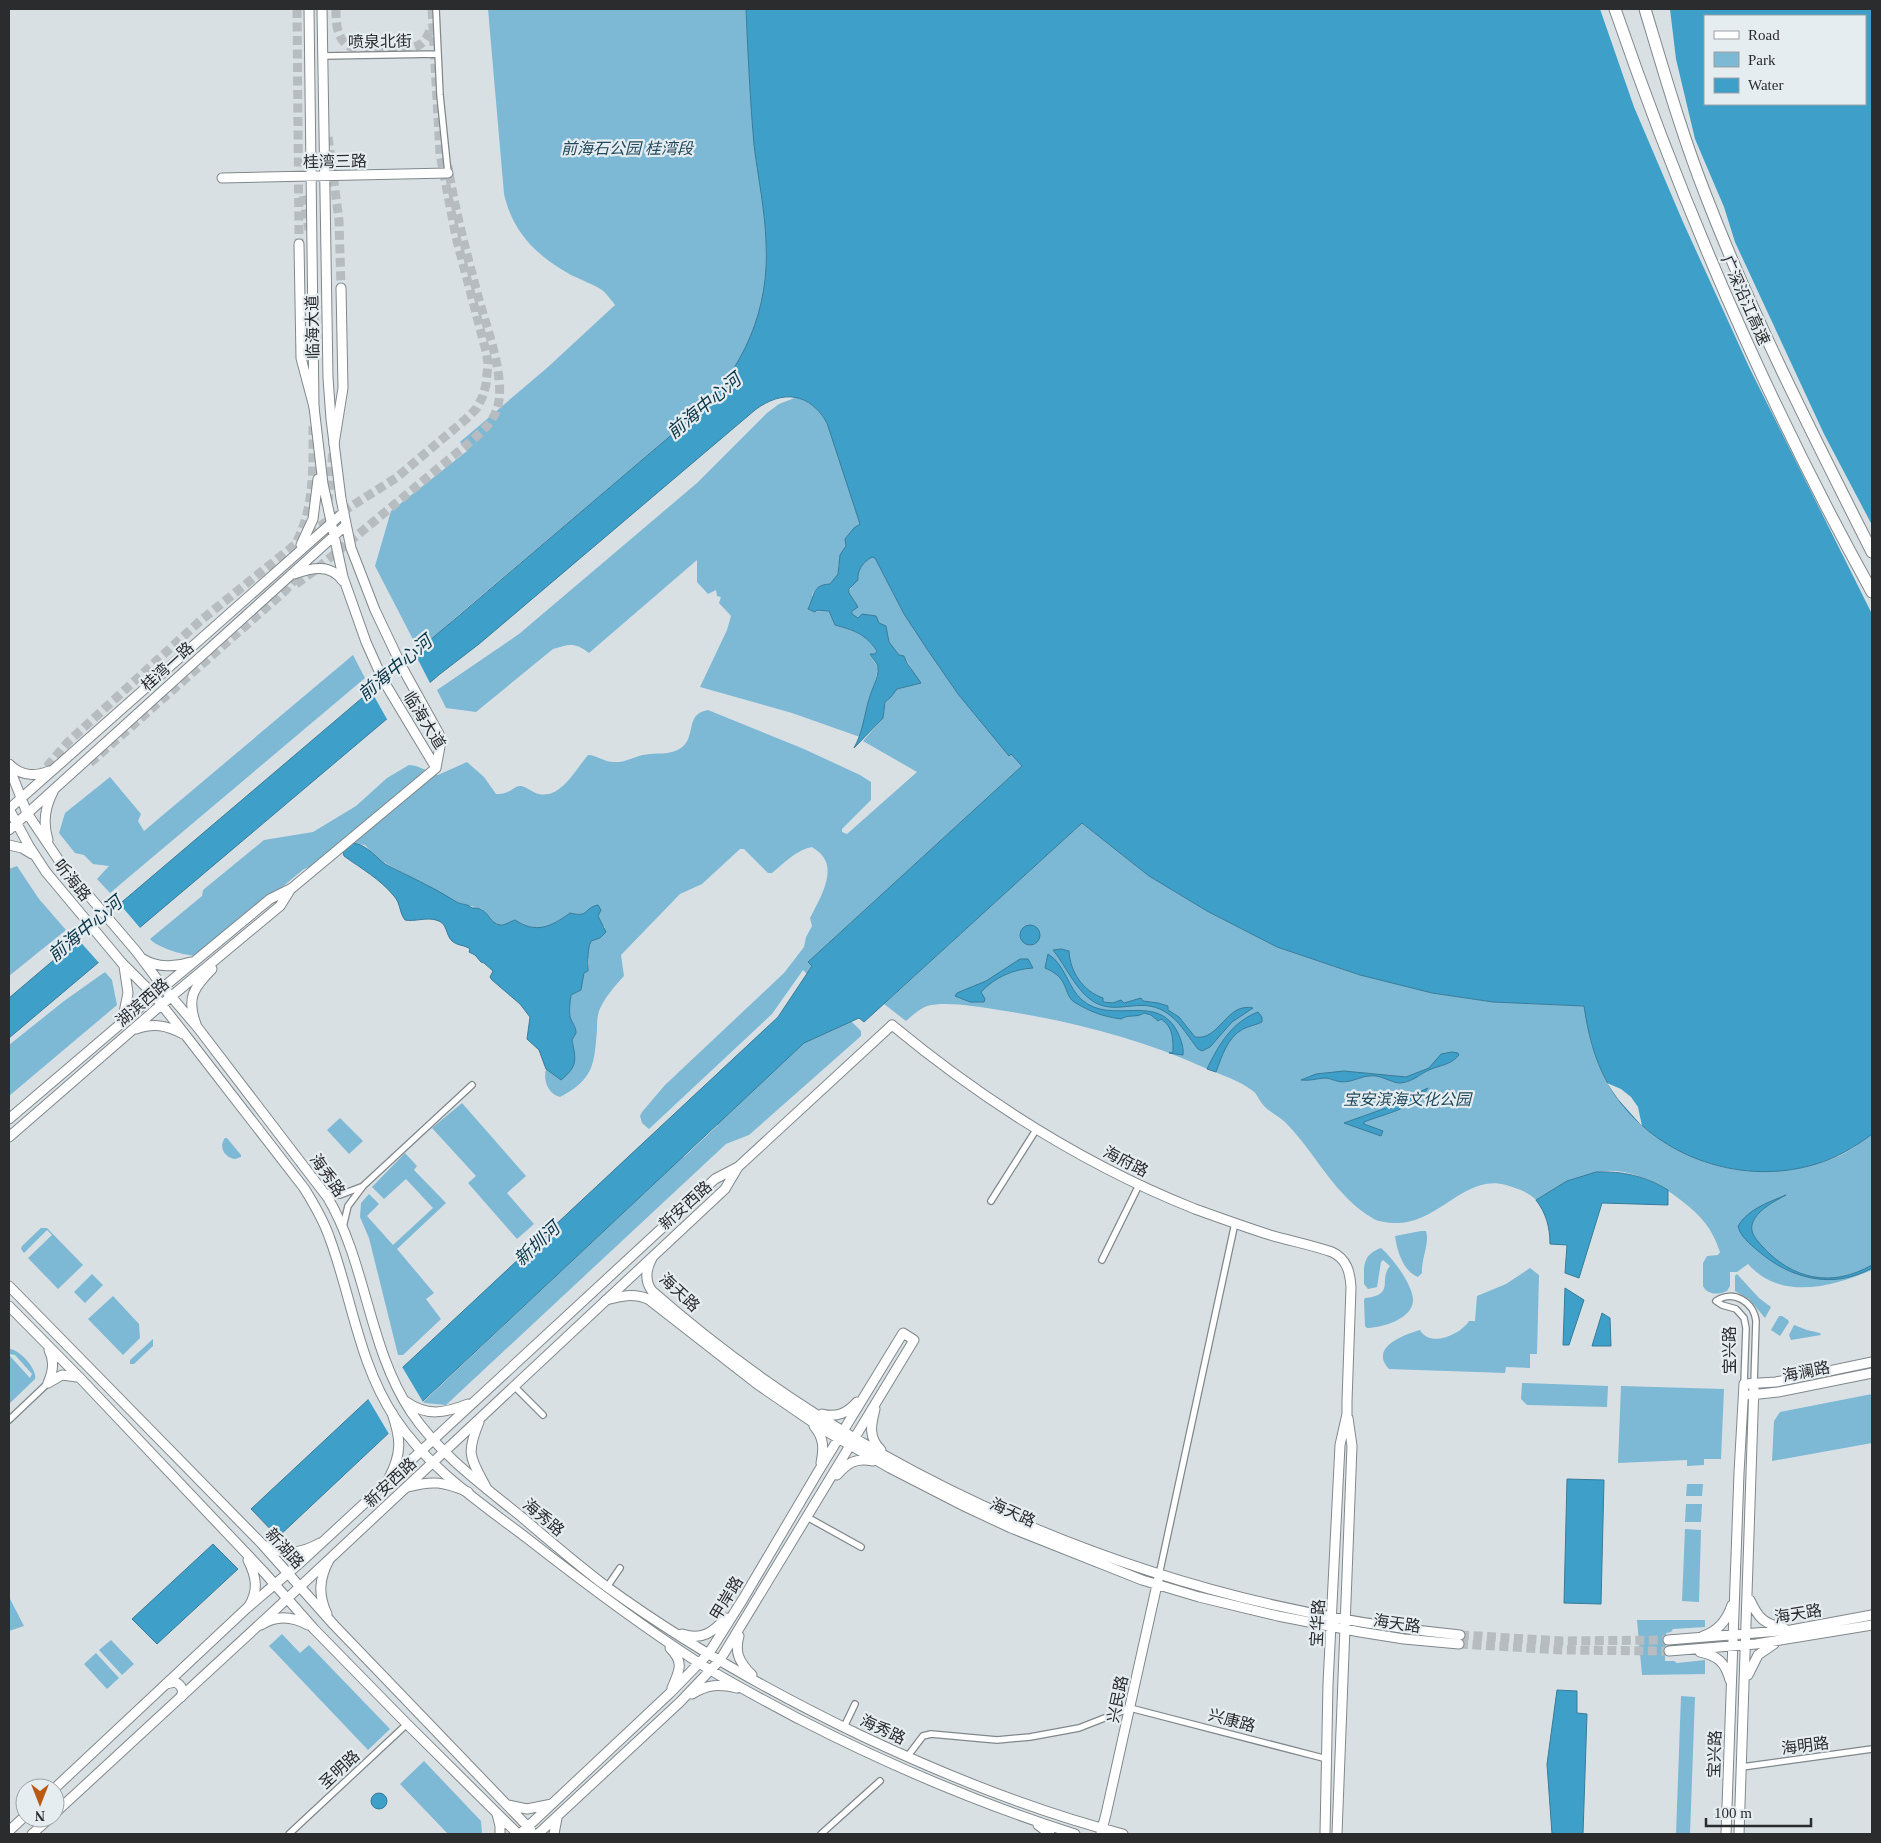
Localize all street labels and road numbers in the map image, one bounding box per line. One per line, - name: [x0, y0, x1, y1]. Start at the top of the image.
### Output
- street label: 喷泉北街: [348, 32, 412, 51]
- street label: 桂湾三路: [303, 152, 367, 171]
- street label: 广深沿江高速: [1718, 253, 1773, 348]
- street label: 临海大道: [303, 295, 322, 359]
- street label: 桂湾一路: [138, 639, 197, 694]
- street label: 临海大道: [400, 689, 449, 752]
- street label: 听海路: [51, 856, 94, 904]
- street label: 湖滨西路: [113, 975, 172, 1030]
- street label: 海府路: [1101, 1143, 1151, 1180]
- street label: 海秀路: [307, 1151, 348, 1200]
- street label: 新安西路: [656, 1178, 715, 1233]
- street label: 海天路: [656, 1270, 703, 1315]
- street label: 宝兴路: [1721, 1326, 1738, 1374]
- street label: 海澜路: [1781, 1359, 1831, 1384]
- street label: 新安西路: [361, 1454, 420, 1510]
- street label: 海秀路: [520, 1495, 568, 1539]
- street label: 海天路: [987, 1495, 1038, 1530]
- street label: 新湖路: [262, 1525, 307, 1572]
- street label: 甲岸路: [707, 1573, 746, 1623]
- street label: 宝华路: [1308, 1599, 1327, 1647]
- street label: 海天路: [1773, 1601, 1823, 1626]
- street label: 海天路: [1372, 1612, 1422, 1635]
- street label: 兴民路: [1104, 1674, 1131, 1724]
- street label: 兴康路: [1206, 1706, 1257, 1735]
- street label: 海秀路: [857, 1712, 908, 1747]
- street label: 宝兴路: [1705, 1730, 1724, 1778]
- street label: 海明路: [1780, 1734, 1830, 1757]
- street label: 圣明路: [316, 1747, 363, 1792]

